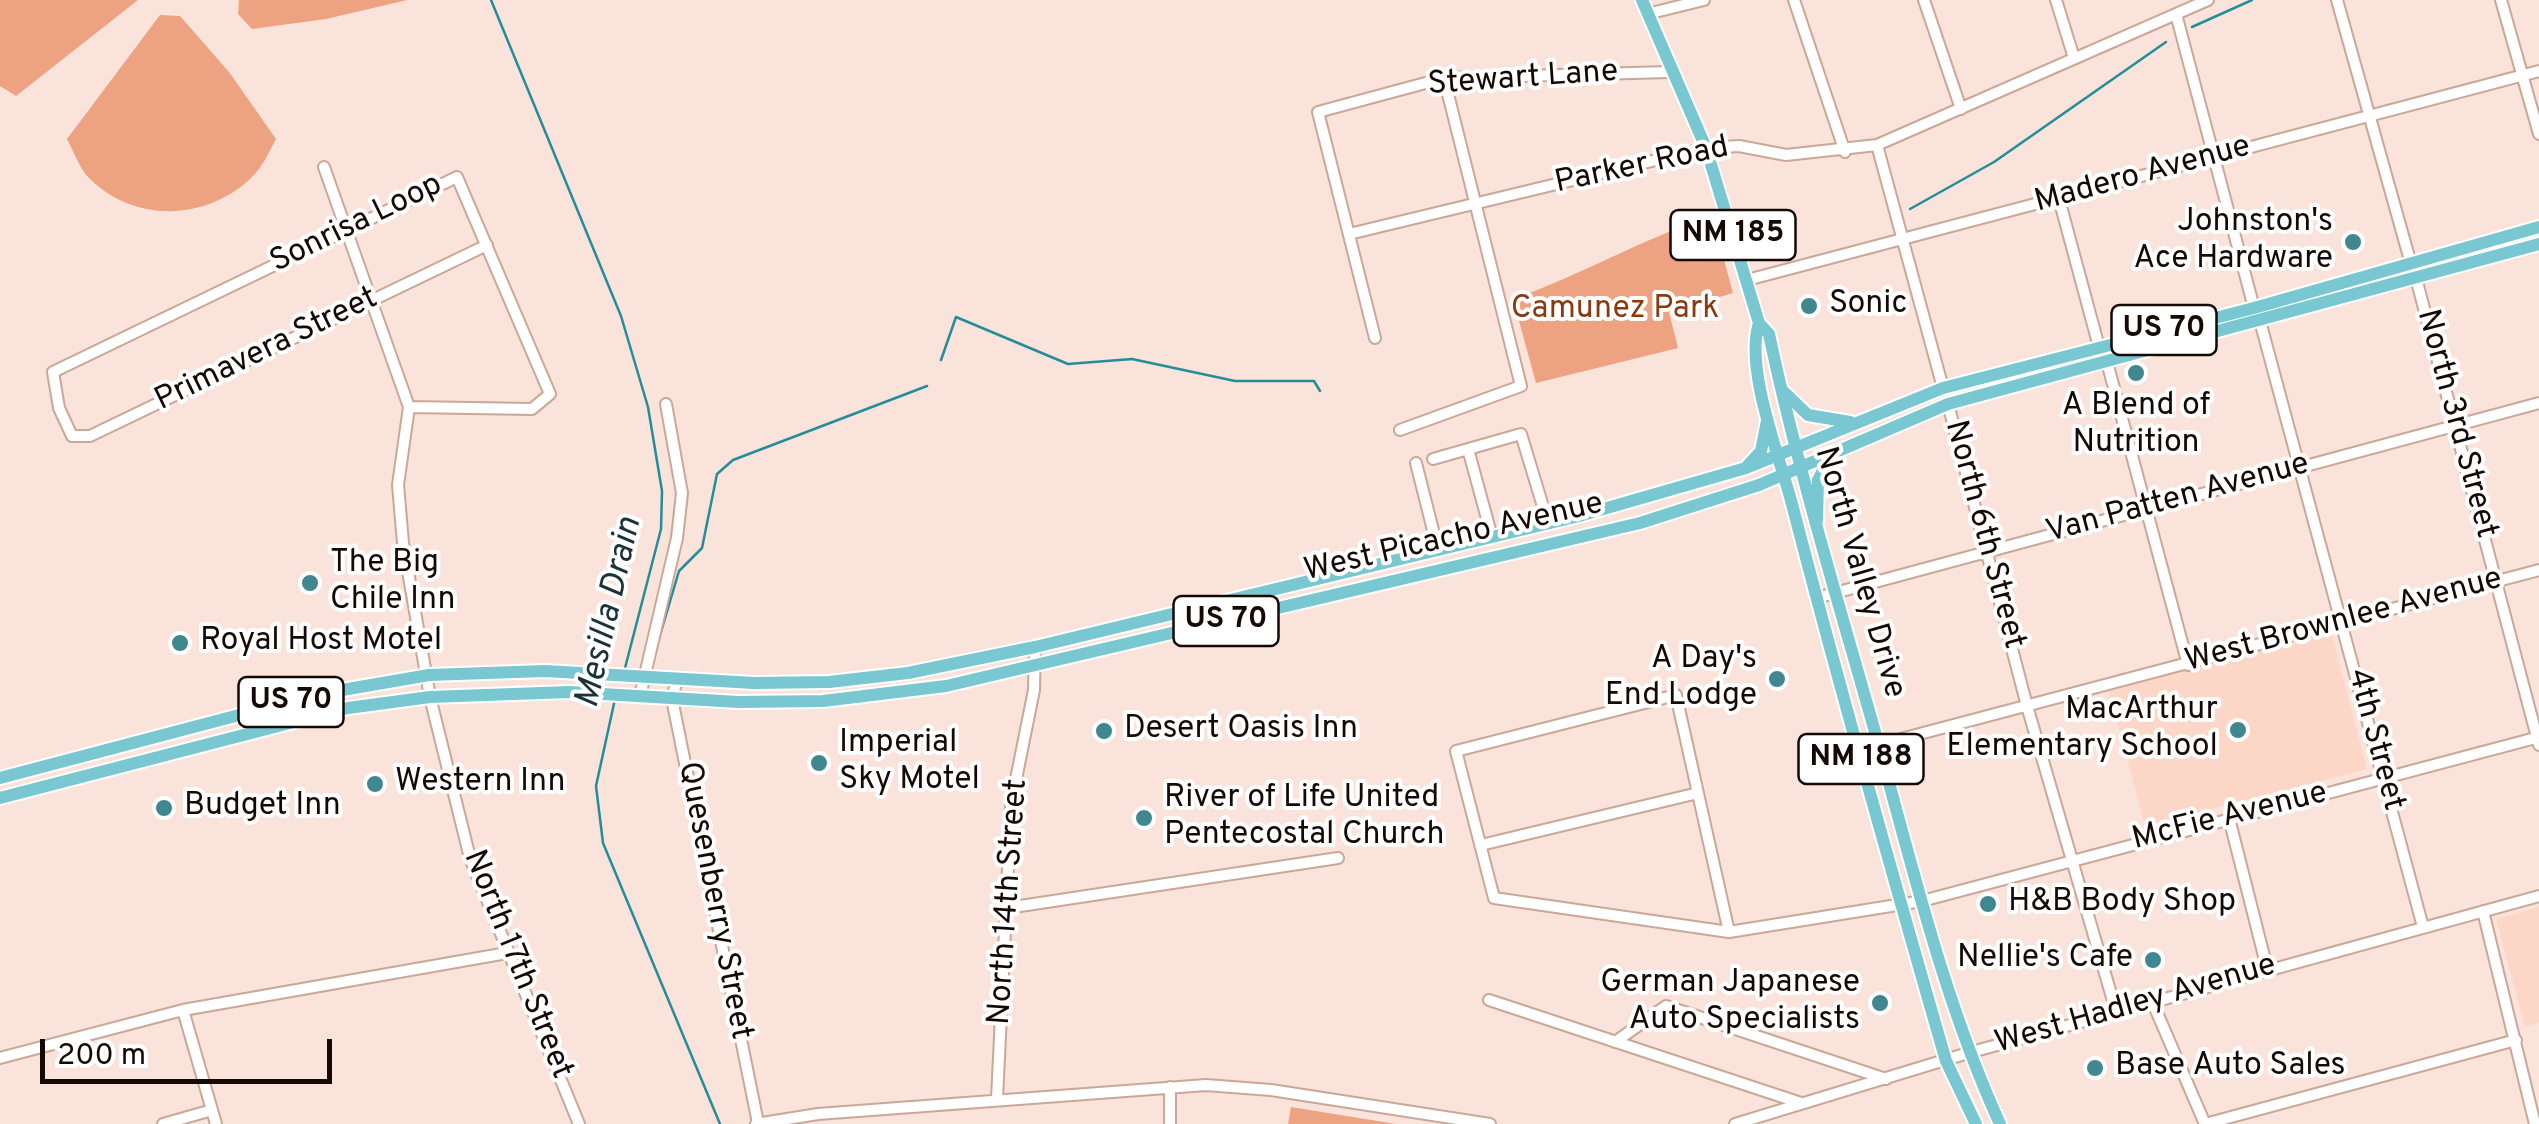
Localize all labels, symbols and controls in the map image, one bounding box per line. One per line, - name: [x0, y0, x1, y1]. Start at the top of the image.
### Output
- street label: Stewart Lane: [1427, 54, 1619, 106]
- street label: Madero Avenue: [2031, 129, 2255, 223]
- street label: Parker Road: [1552, 130, 1732, 204]
- street label: Sonrisa Loop: [265, 167, 449, 283]
- place label: Johnston's Ace Hardware: [2134, 205, 2333, 280]
- road number: NM 185: [1670, 210, 1796, 260]
- marker: Johnston's Ace Hardware: [2342, 231, 2364, 253]
- street label: Primavera Street: [150, 281, 384, 421]
- place label: Sonic: [1829, 287, 1907, 325]
- park label: Camunez Park: [1511, 292, 1719, 330]
- marker: Sonic: [1798, 295, 1820, 317]
- road number: US 70: [2112, 305, 2216, 355]
- street label: North 3rd Street: [2406, 306, 2504, 542]
- marker: A Blend of Nutrition: [2125, 362, 2147, 384]
- place label: A Blend of Nutrition: [2062, 389, 2210, 464]
- street label: North 6th Street: [1934, 417, 2032, 653]
- street label: North Valley Drive: [1804, 443, 1912, 703]
- street label: Van Patten Avenue: [2042, 446, 2314, 554]
- street label: West Picacho Avenue: [1301, 486, 1607, 592]
- water label: Mesilla Drain: [569, 514, 653, 712]
- place label: The Big Chile Inn: [330, 546, 455, 621]
- street label: West Brownlee Avenue: [2181, 561, 2507, 683]
- marker: The Big Chile Inn: [299, 572, 321, 594]
- road number: US 70: [1174, 596, 1278, 646]
- place label: Royal Host Motel: [200, 624, 442, 662]
- marker: Royal Host Motel: [169, 632, 191, 654]
- place label: A Day's End Lodge: [1605, 642, 1757, 717]
- street label: 4th Street: [2337, 665, 2411, 815]
- marker: A Day's End Lodge: [1766, 668, 1788, 690]
- road number: US 70: [238, 677, 344, 727]
- place label: MacArthur Elementary School: [1946, 693, 2218, 768]
- place label: Desert Oasis Inn: [1124, 712, 1358, 750]
- marker: MacArthur Elementary School: [2227, 719, 2249, 741]
- marker: Desert Oasis Inn: [1093, 720, 1115, 742]
- place label: Imperial Sky Motel: [839, 726, 980, 801]
- road number: NM 188: [1798, 734, 1924, 784]
- marker: Imperial Sky Motel: [808, 752, 830, 774]
- street label: Quesenberry Street: [667, 759, 759, 1043]
- place label: Western Inn: [395, 765, 565, 803]
- marker: Western Inn: [364, 773, 386, 795]
- street label: McFie Avenue: [2129, 775, 2331, 861]
- street label: North 14th Street: [982, 778, 1038, 1026]
- place label: River of Life United Pentecostal Church: [1164, 781, 1445, 856]
- place label: Budget Inn: [184, 789, 341, 827]
- marker: Budget Inn: [153, 797, 175, 819]
- marker: River of Life United Pentecostal Church: [1133, 807, 1155, 829]
- street label: North 17th Street: [453, 845, 579, 1085]
- place label: H&B Body Shop: [2008, 885, 2236, 923]
- marker: H&B Body Shop: [1977, 893, 1999, 915]
- place label: Nellie's Cafe: [1957, 941, 2133, 979]
- street label: West Hadley Avenue: [1991, 947, 2281, 1065]
- marker: Nellie's Cafe: [2142, 949, 2164, 971]
- place label: German Japanese Auto Specialists: [1600, 966, 1860, 1041]
- marker: German Japanese Auto Specialists: [1869, 992, 1891, 1014]
- scale bar: [45, 1019, 338, 1081]
- text: 200 m: [57, 1038, 146, 1075]
- place label: Base Auto Sales: [2115, 1049, 2346, 1087]
- marker: Base Auto Sales: [2084, 1057, 2106, 1079]

